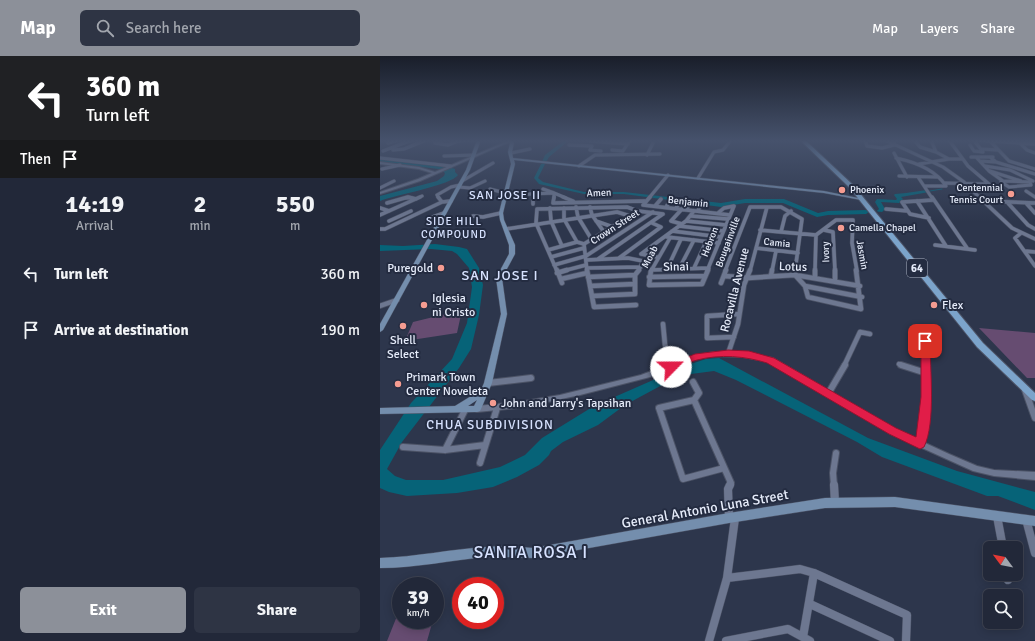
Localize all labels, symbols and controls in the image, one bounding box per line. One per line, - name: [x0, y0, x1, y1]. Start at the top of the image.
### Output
- search box: [80, 10, 360, 46]
- text: Map: [20, 16, 56, 40]
- icon: search: [94, 17, 116, 39]
- text: Search here: [126, 19, 201, 37]
- text: Map: [872, 20, 898, 37]
- text: Layers: [920, 20, 959, 37]
- text: Share: [981, 20, 1015, 37]
- text: 360 m: [86, 70, 160, 104]
- icon: left: [20, 72, 72, 124]
- text: Turn left: [86, 104, 149, 126]
- icon: arrive: [59, 148, 81, 170]
- text: Then: [20, 150, 51, 168]
- place label: Centennial Tennis Court: [950, 182, 1003, 206]
- place label: Phoenix: [850, 184, 884, 196]
- marker: Phoenix: [837, 185, 847, 195]
- street label: Amen: [587, 187, 611, 199]
- district label: SAN JOSE II: [469, 188, 541, 203]
- text: 14:19: [65, 189, 124, 219]
- text: 2: [194, 189, 206, 219]
- text: 550: [276, 189, 315, 219]
- marker: Centennial Tennis Court: [1006, 189, 1016, 199]
- street label: Benjamin: [667, 194, 709, 210]
- street label: Crown Street: [588, 207, 642, 247]
- district label: SIDE HILL COMPOUND: [421, 215, 487, 241]
- street label: Bougainville: [713, 215, 743, 269]
- text: Arrival: [76, 218, 113, 234]
- text: min: [190, 218, 211, 234]
- text: m: [290, 218, 300, 234]
- place label: Camella Chapel: [849, 222, 916, 234]
- marker: Camella Chapel: [836, 223, 846, 233]
- street label: Hebron: [699, 225, 721, 259]
- street label: Camia: [763, 236, 791, 250]
- street label: Jasmin: [854, 239, 870, 271]
- street label: Ivory: [820, 241, 832, 263]
- street label: Moab: [639, 244, 661, 270]
- street label: Rocavilla Avenue: [717, 246, 753, 334]
- street label: Sinai: [663, 259, 689, 275]
- street label: Lotus: [779, 259, 807, 275]
- road number: 64: [907, 259, 927, 277]
- place label: Puregold: [387, 261, 433, 276]
- icon: left: [20, 263, 42, 285]
- marker: Puregold: [436, 263, 446, 273]
- text: Turn left: [54, 265, 108, 283]
- text: 360 m: [320, 265, 360, 283]
- district label: SAN JOSE I: [461, 267, 539, 284]
- place label: Iglesia ni Cristo: [432, 291, 475, 320]
- place label: Flex: [942, 298, 964, 313]
- marker: Iglesia ni Cristo: [419, 300, 429, 310]
- marker: Flex: [929, 300, 939, 310]
- icon: arrive: [20, 319, 42, 341]
- text: Arrive at destination: [54, 321, 189, 339]
- text: 190 m: [320, 321, 360, 339]
- marker: Shell Select: [398, 321, 408, 331]
- pin: [908, 324, 942, 358]
- icon: arrive: [914, 330, 936, 352]
- place label: Shell Select: [387, 333, 419, 362]
- position arrow: [650, 346, 692, 388]
- place label: Primark Town Center Noveleta: [406, 370, 488, 399]
- marker: Primark Town Center Noveleta: [393, 379, 403, 389]
- place label: John and Jarry's Tapsihan: [501, 396, 631, 411]
- marker: John and Jarry's Tapsihan: [488, 398, 498, 408]
- district label: CHUA SUBDIVISION: [426, 417, 554, 433]
- street label: General Antonio Luna Street: [620, 486, 790, 532]
- north arrow: [983, 541, 1023, 581]
- map controls: [983, 541, 1023, 629]
- district label: SANTA ROSA I: [474, 542, 588, 563]
- speed limit sign: 40: [452, 577, 504, 629]
- text: 39: [407, 585, 429, 610]
- button: Exit: [20, 587, 186, 633]
- button: Share: [194, 587, 360, 633]
- button: search: [983, 589, 1023, 629]
- text: km/h: [407, 607, 429, 619]

